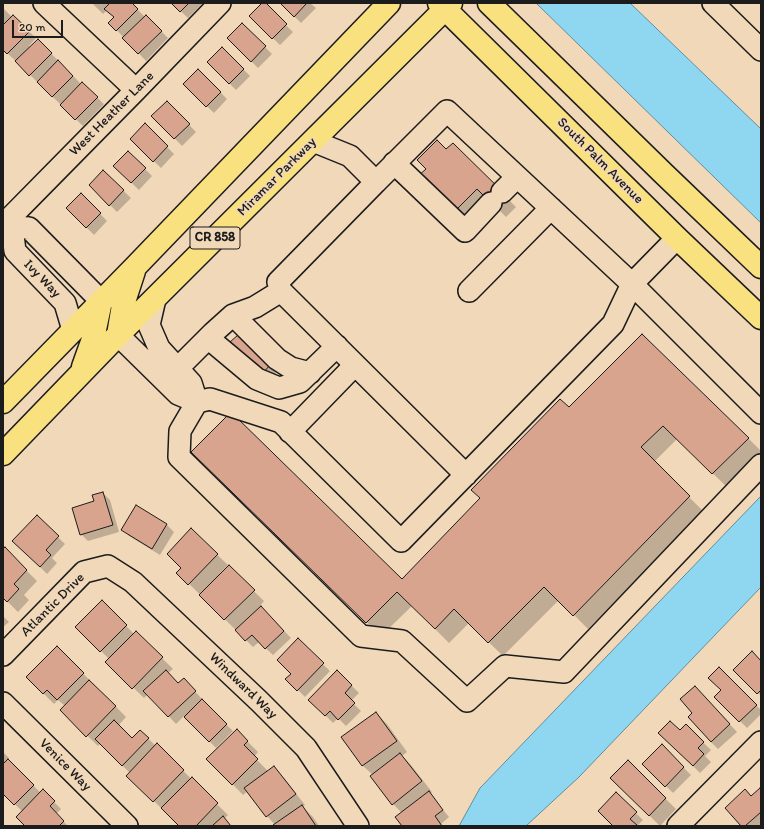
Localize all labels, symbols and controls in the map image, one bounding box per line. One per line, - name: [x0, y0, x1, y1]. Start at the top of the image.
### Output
- scale bar: [14, 12, 65, 38]
- text: 20 m: [19, 20, 46, 34]
- street label: West Heather Lane: [66, 68, 158, 160]
- street label: South Palm Avenue: [553, 114, 647, 208]
- street label: Miramar Parkway: [234, 134, 320, 220]
- road number: CR 858: [190, 227, 240, 249]
- street label: Ivy Way: [20, 256, 64, 302]
- street label: Atlantic Drive: [18, 570, 88, 640]
- street label: Windward Way: [205, 649, 281, 723]
- street label: Venice Way: [35, 735, 95, 795]

